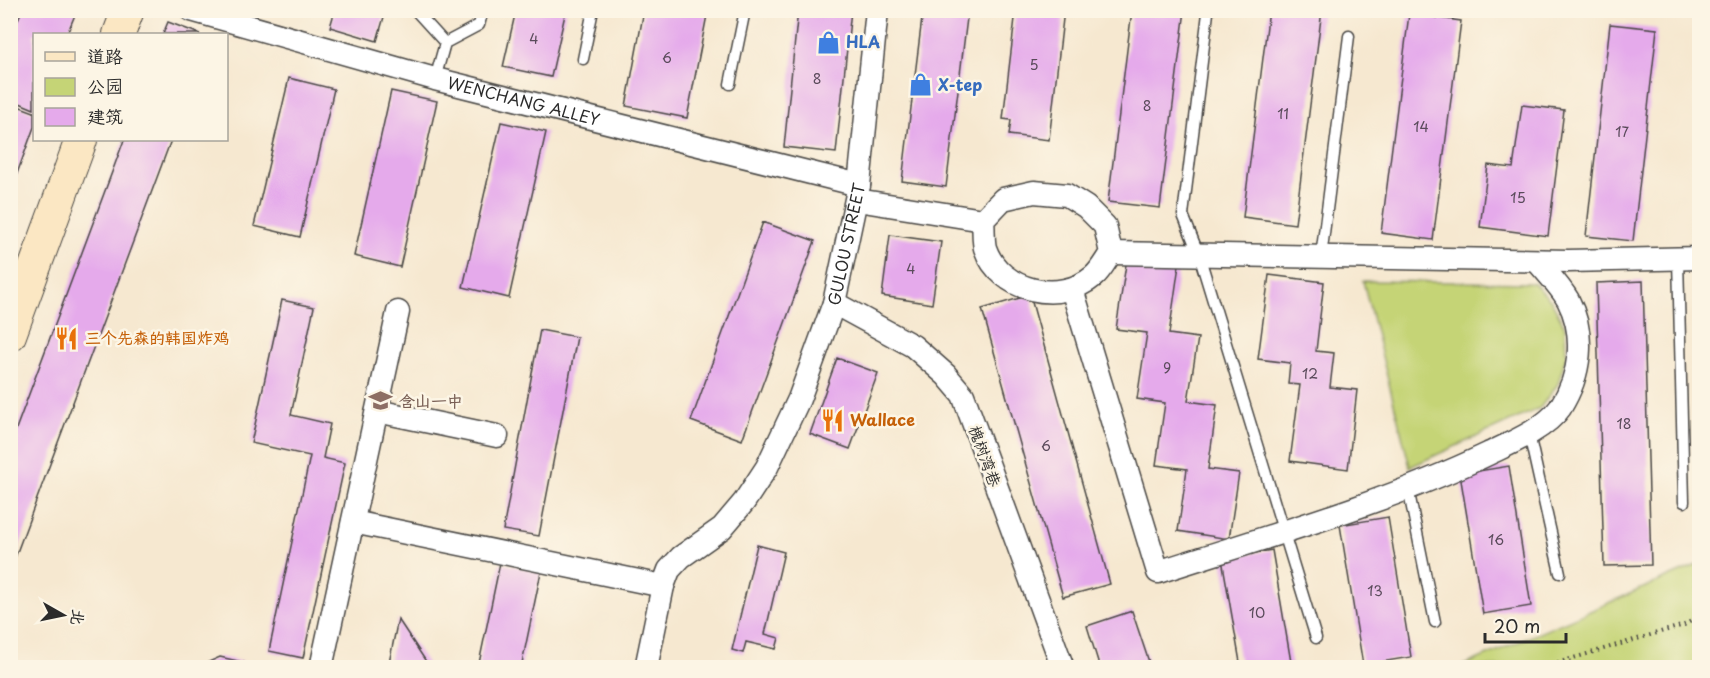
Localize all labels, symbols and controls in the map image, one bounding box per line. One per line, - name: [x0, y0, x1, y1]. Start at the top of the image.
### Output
- house number: 4: [529, 28, 539, 49]
- shop icon: HLA: [815, 29, 841, 55]
- place label: HLA: [846, 29, 880, 53]
- legend: [33, 33, 228, 141]
- text: 道路: [87, 42, 123, 69]
- house number: 6: [662, 47, 672, 68]
- house number: 5: [1029, 54, 1039, 75]
- house number: 8: [813, 68, 821, 89]
- street label: WENCHANG ALLEY: [445, 70, 603, 131]
- text: 公园: [87, 72, 123, 99]
- shop icon: X-tep: [907, 72, 933, 98]
- place label: X-tep: [937, 72, 982, 96]
- house number: 8: [1143, 95, 1151, 116]
- text: 建筑: [87, 102, 123, 129]
- house number: 11: [1277, 103, 1289, 124]
- house number: 14: [1413, 116, 1429, 137]
- house number: 17: [1615, 121, 1629, 142]
- street label: GULOU STREET: [821, 181, 870, 307]
- house number: 15: [1510, 187, 1526, 208]
- house number: 4: [906, 258, 916, 279]
- restaurant icon: 三个先森的韩国炸鸡: [54, 325, 80, 351]
- place label: 三个先森的韩国炸鸡: [85, 325, 229, 349]
- house number: 9: [1163, 357, 1171, 378]
- house number: 12: [1302, 363, 1318, 384]
- school or university icon: 含山一中: [368, 388, 394, 414]
- place label: 含山一中: [399, 388, 463, 412]
- restaurant icon: Wallace: [819, 407, 845, 433]
- place label: Wallace: [850, 407, 915, 431]
- house number: 18: [1616, 413, 1632, 434]
- street label: 槐树湾巷: [964, 421, 1008, 490]
- house number: 6: [1041, 435, 1051, 456]
- house number: 16: [1488, 529, 1504, 550]
- house number: 13: [1367, 580, 1383, 601]
- north arrow: [33, 585, 93, 645]
- house number: 10: [1249, 602, 1265, 623]
- scale bar: [1485, 606, 1566, 644]
- text: 北: [66, 608, 92, 627]
- text: 20 m: [1494, 612, 1540, 639]

